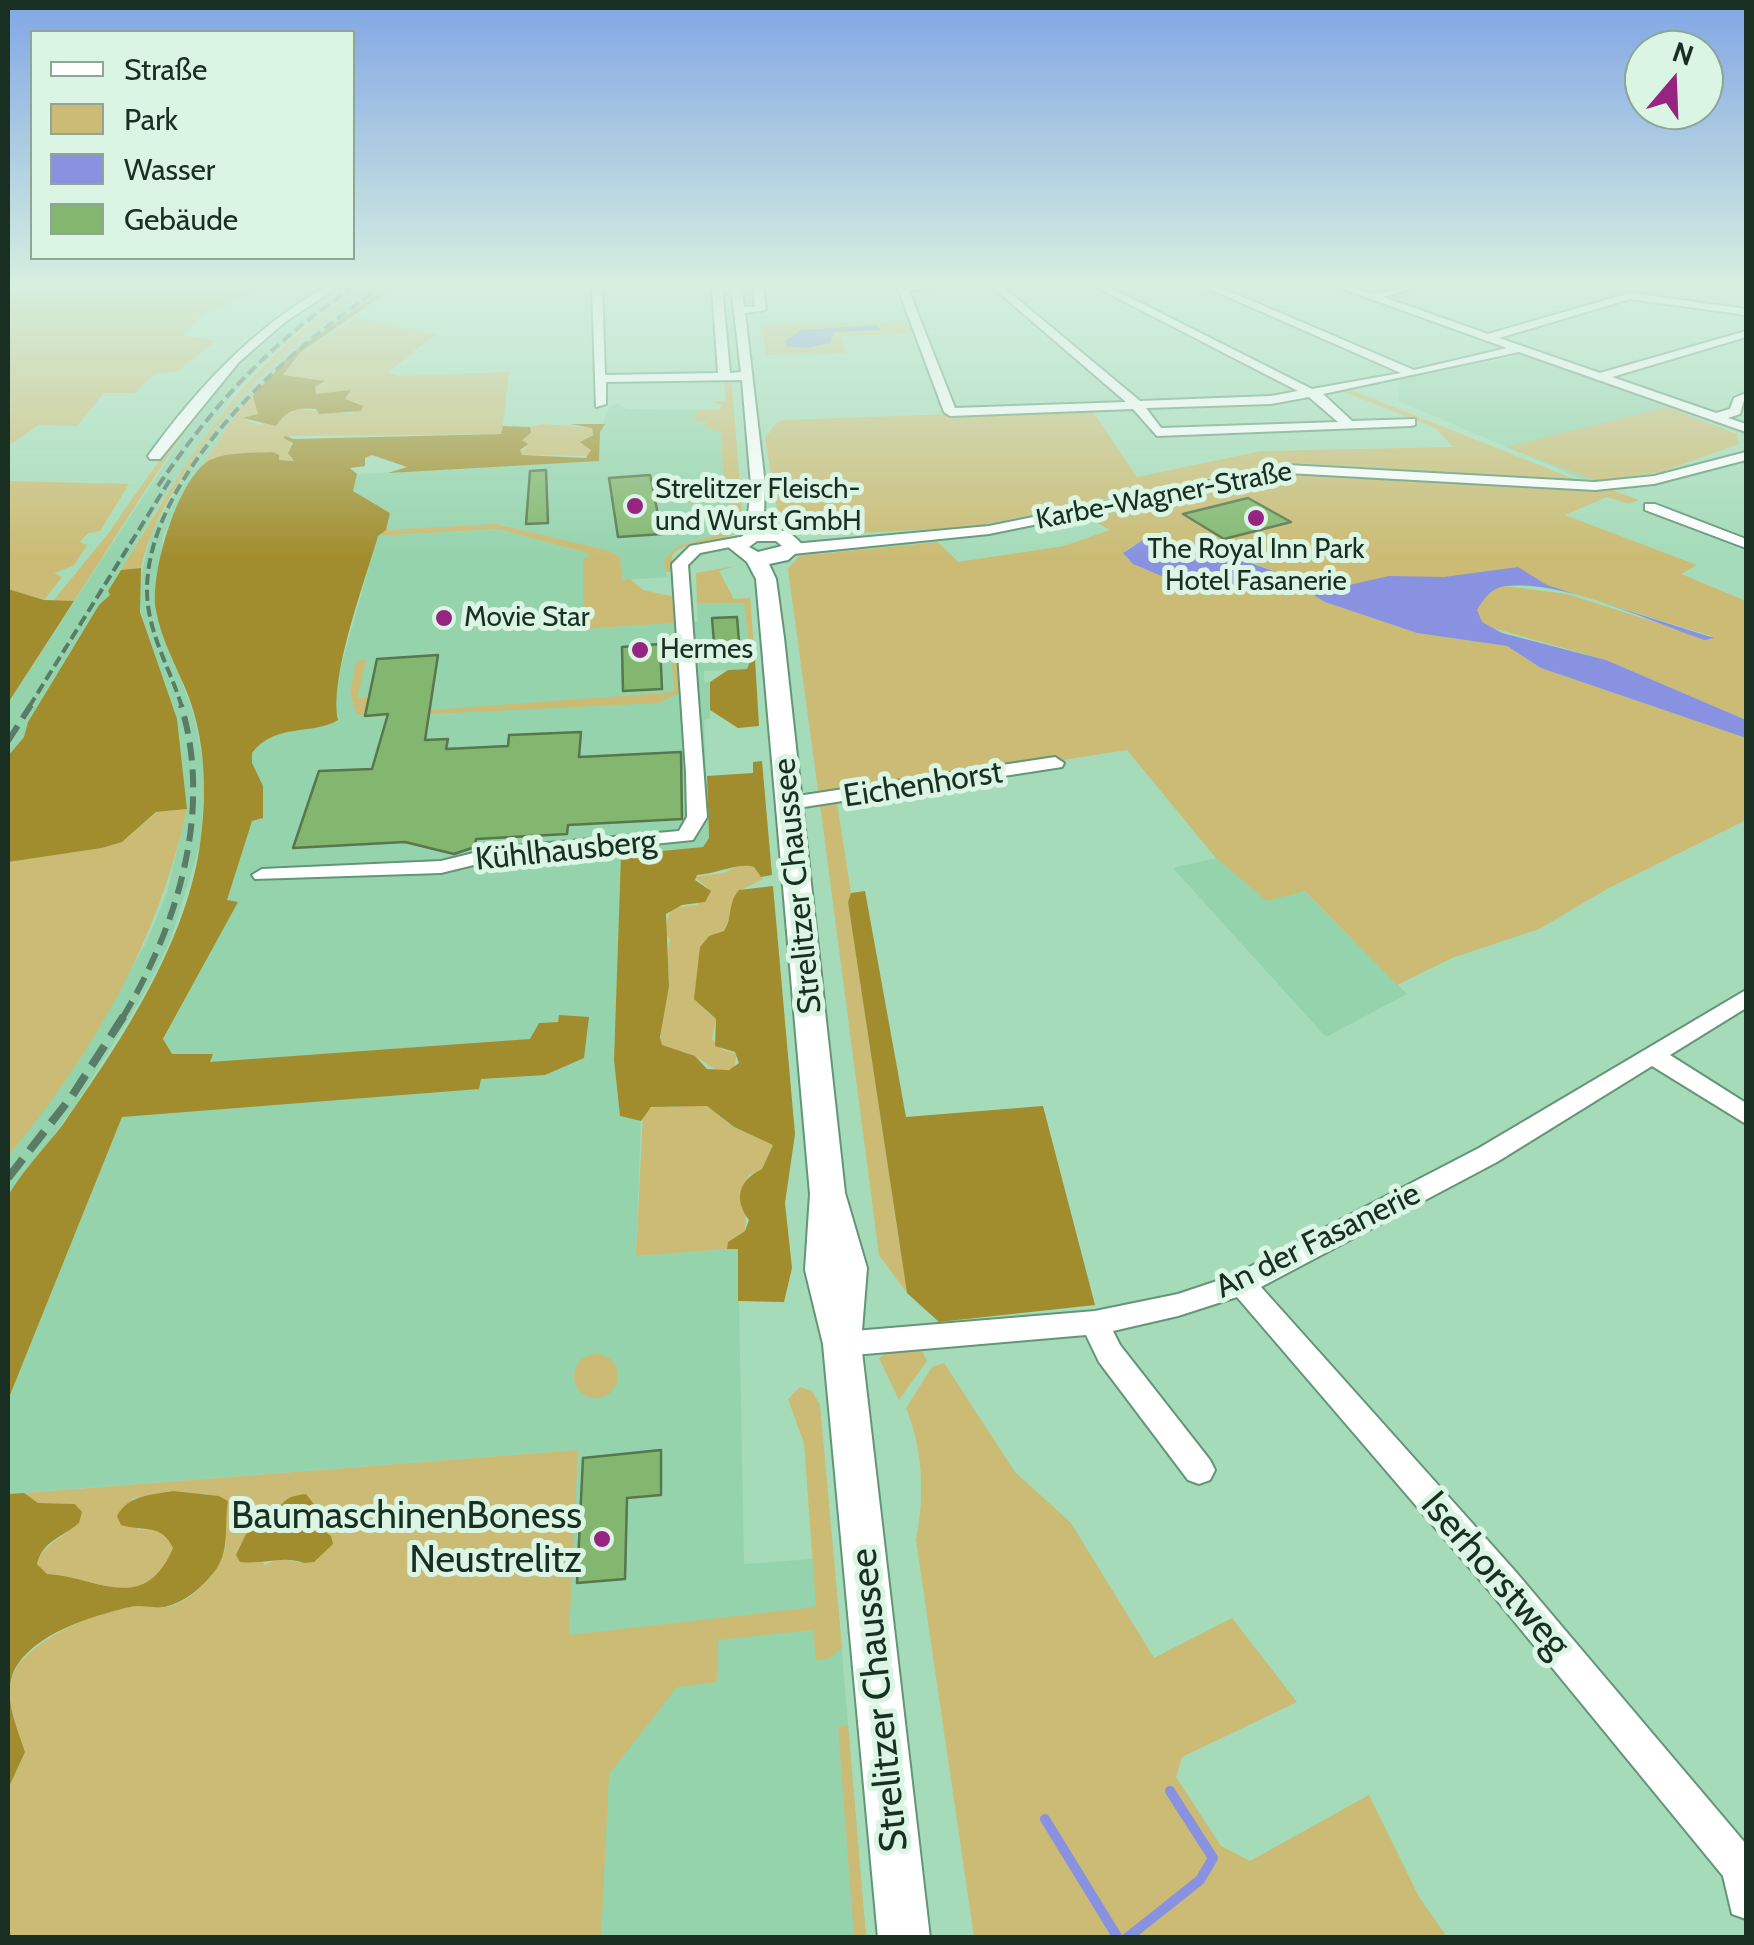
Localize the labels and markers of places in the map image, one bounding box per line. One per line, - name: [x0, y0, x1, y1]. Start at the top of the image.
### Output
- place label: Strelitzer Fleisch- und Wurst GmbH: [655, 473, 862, 539]
- marker: Strelitzer Fleisch- und Wurst GmbH: [624, 495, 646, 517]
- marker: The Royal Inn Park Hotel Fasanerie: [1245, 507, 1267, 529]
- place label: The Royal Inn Park Hotel Fasanerie: [1147, 533, 1365, 599]
- place label: Movie Star: [464, 601, 590, 635]
- marker: Movie Star: [433, 607, 455, 629]
- place label: Hermes: [660, 633, 753, 667]
- marker: Hermes: [629, 639, 651, 661]
- place label: BaumaschinenBoness Neustrelitz: [231, 1494, 582, 1584]
- marker: BaumaschinenBoness Neustrelitz: [591, 1528, 613, 1550]

